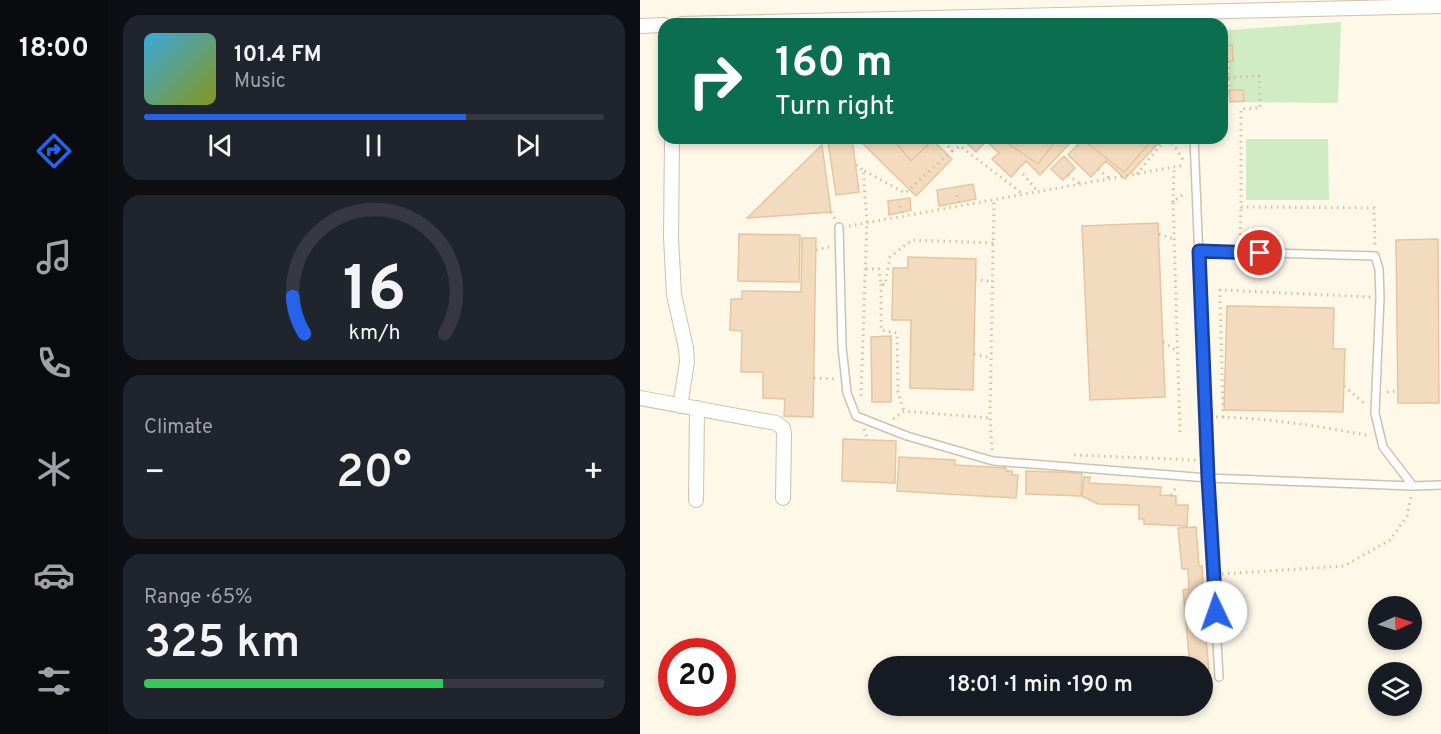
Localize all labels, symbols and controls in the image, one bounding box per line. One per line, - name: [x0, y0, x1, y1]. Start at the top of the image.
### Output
- text: 18:00: [19, 32, 89, 66]
- text: 160 m: [775, 38, 893, 91]
- text: 101.4 FM: [234, 42, 322, 69]
- icon: right: [676, 42, 754, 120]
- text: Music: [234, 69, 286, 95]
- text: Turn right: [775, 90, 894, 124]
- icon: previous: [204, 129, 237, 162]
- icon: pause: [357, 129, 390, 162]
- icon: next: [511, 129, 544, 162]
- icon: directions: [33, 130, 75, 172]
- pin: [1234, 227, 1285, 278]
- icon: music: [33, 236, 75, 278]
- icon: arrive: [1243, 236, 1276, 269]
- text: 16: [342, 253, 406, 332]
- text: km/h: [348, 321, 400, 348]
- icon: phone: [33, 342, 75, 384]
- text: Climate: [144, 415, 213, 441]
- text: 20°: [336, 446, 412, 503]
- icon: climate: [33, 448, 75, 490]
- text: −: [144, 453, 165, 495]
- text: +: [583, 453, 604, 495]
- icon: car: [33, 554, 75, 596]
- position arrow: [1184, 580, 1248, 644]
- text: Range · 65%: [144, 585, 253, 611]
- north arrow: [1368, 596, 1422, 650]
- map controls: [1368, 596, 1422, 716]
- text: 325 km: [144, 616, 300, 673]
- speed limit sign: 20: [658, 638, 736, 716]
- icon: filters: [33, 660, 75, 702]
- button: layers: [1368, 662, 1422, 716]
- text: 18:01 · 1 min · 190 m: [948, 672, 1133, 699]

